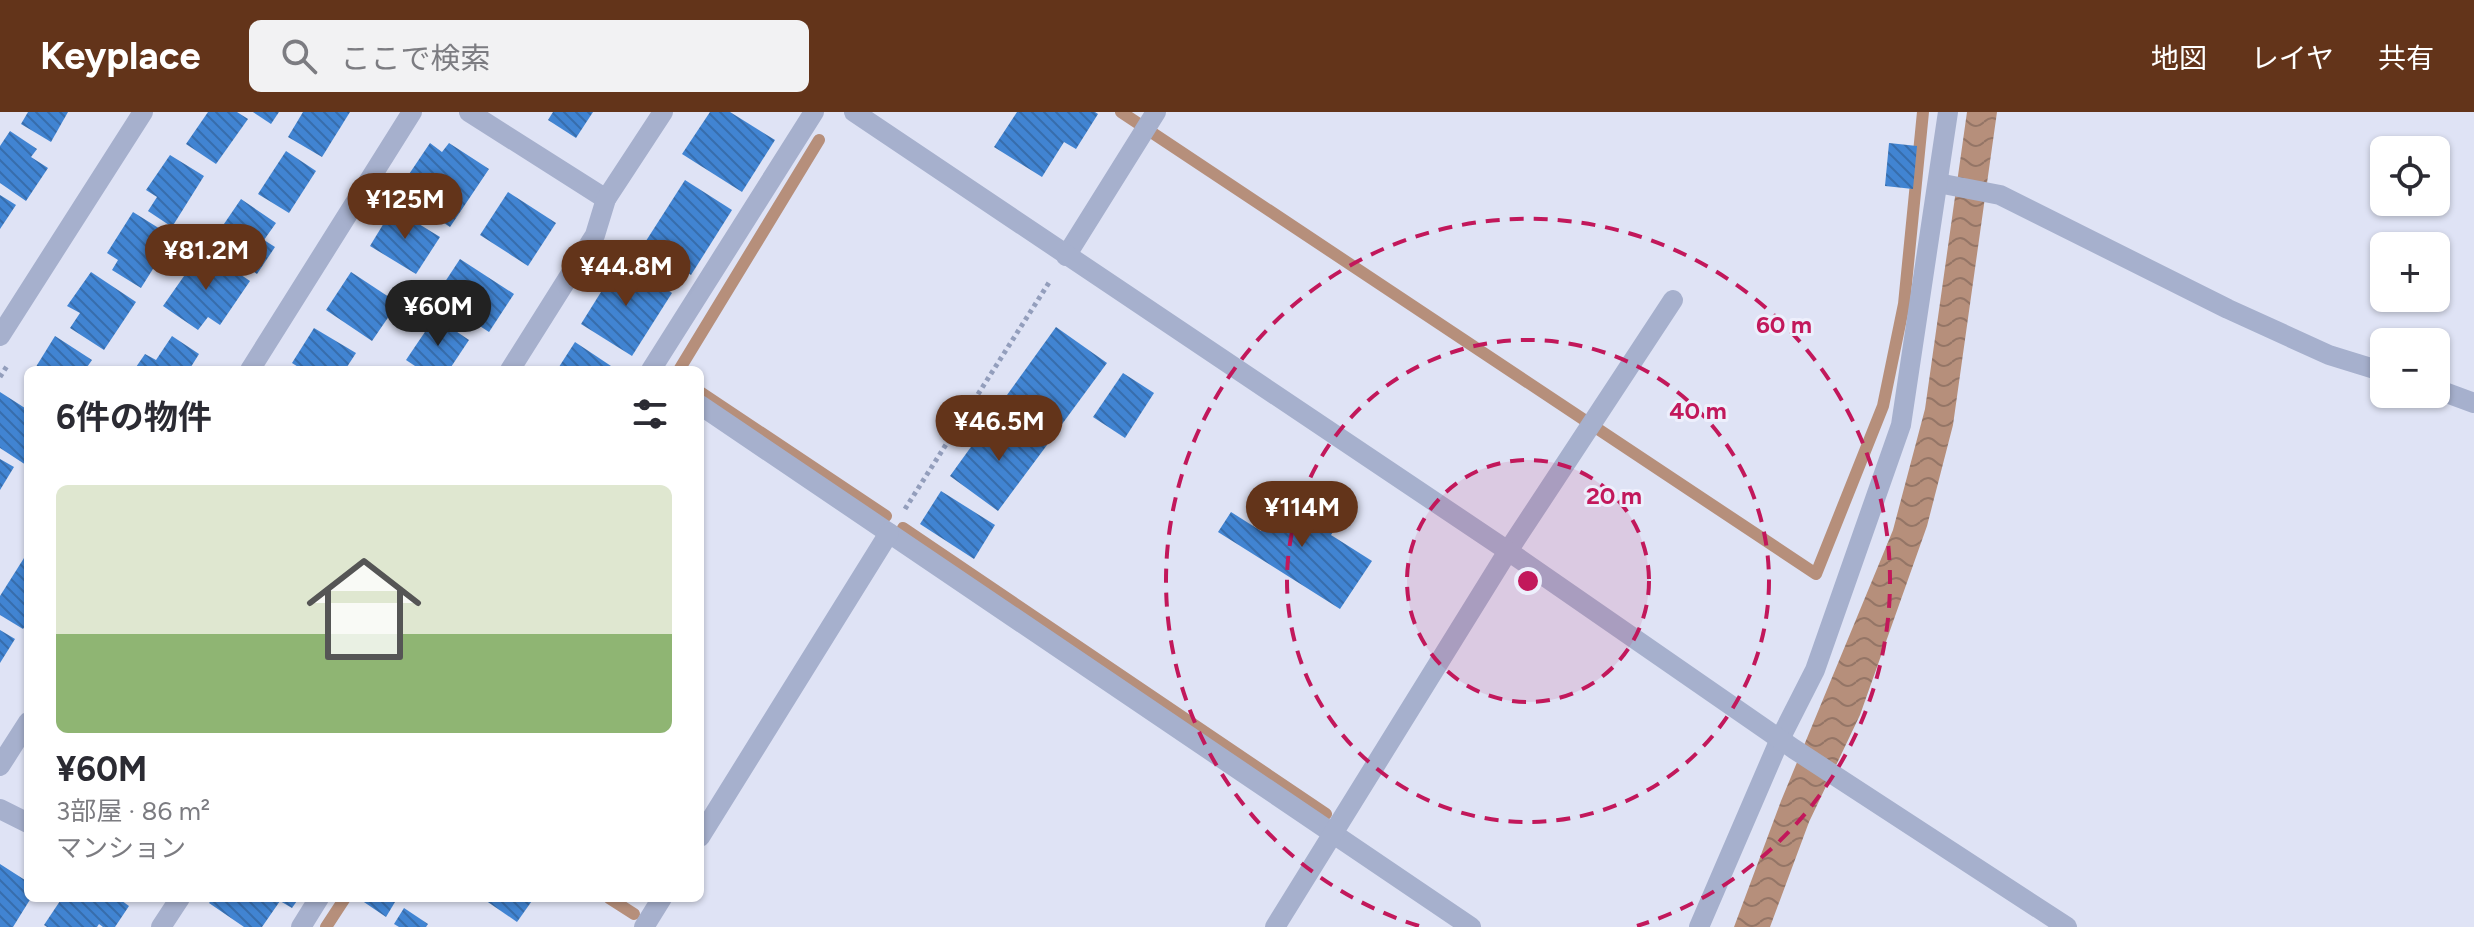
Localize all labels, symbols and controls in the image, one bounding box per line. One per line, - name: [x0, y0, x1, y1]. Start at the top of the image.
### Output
- search box: [249, 20, 809, 92]
- text: Keyplace: [40, 33, 201, 79]
- icon: search: [277, 34, 321, 78]
- text: ここで検索: [341, 40, 491, 77]
- text: 地図: [2151, 41, 2207, 75]
- text: レイヤ: [2251, 41, 2334, 75]
- text: 共有: [2378, 41, 2434, 75]
- map controls: [2370, 136, 2450, 408]
- button: locate: [2370, 136, 2450, 216]
- pin: ¥125M: [349, 173, 461, 241]
- text: ¥125M: [366, 183, 444, 215]
- pin: ¥81.2M: [141, 224, 271, 292]
- button: +: [2370, 232, 2450, 312]
- text: ¥81.2M: [163, 234, 249, 266]
- pin: ¥44.8M: [561, 240, 691, 308]
- text: ¥44.8M: [579, 250, 673, 282]
- pin: ¥60M: [391, 280, 485, 348]
- text: ¥60M: [403, 290, 473, 322]
- text: 60 m: [1756, 310, 1812, 339]
- button: −: [2370, 328, 2450, 408]
- icon: filters: [628, 392, 672, 436]
- pin: ¥46.5M: [934, 395, 1064, 463]
- text: 40 m: [1669, 396, 1727, 425]
- text: 6件の物件: [56, 397, 212, 438]
- text: ¥46.5M: [954, 405, 1044, 437]
- pin: ¥114M: [1246, 481, 1358, 549]
- text: 20 m: [1586, 481, 1642, 510]
- text: ¥114M: [1264, 491, 1340, 523]
- icon: home: [292, 537, 436, 681]
- centre of rings: [1514, 567, 1542, 595]
- text: ¥60M: [56, 749, 147, 790]
- text: 3部屋 · 86 m²: [56, 795, 210, 827]
- text: マンション: [56, 832, 186, 864]

